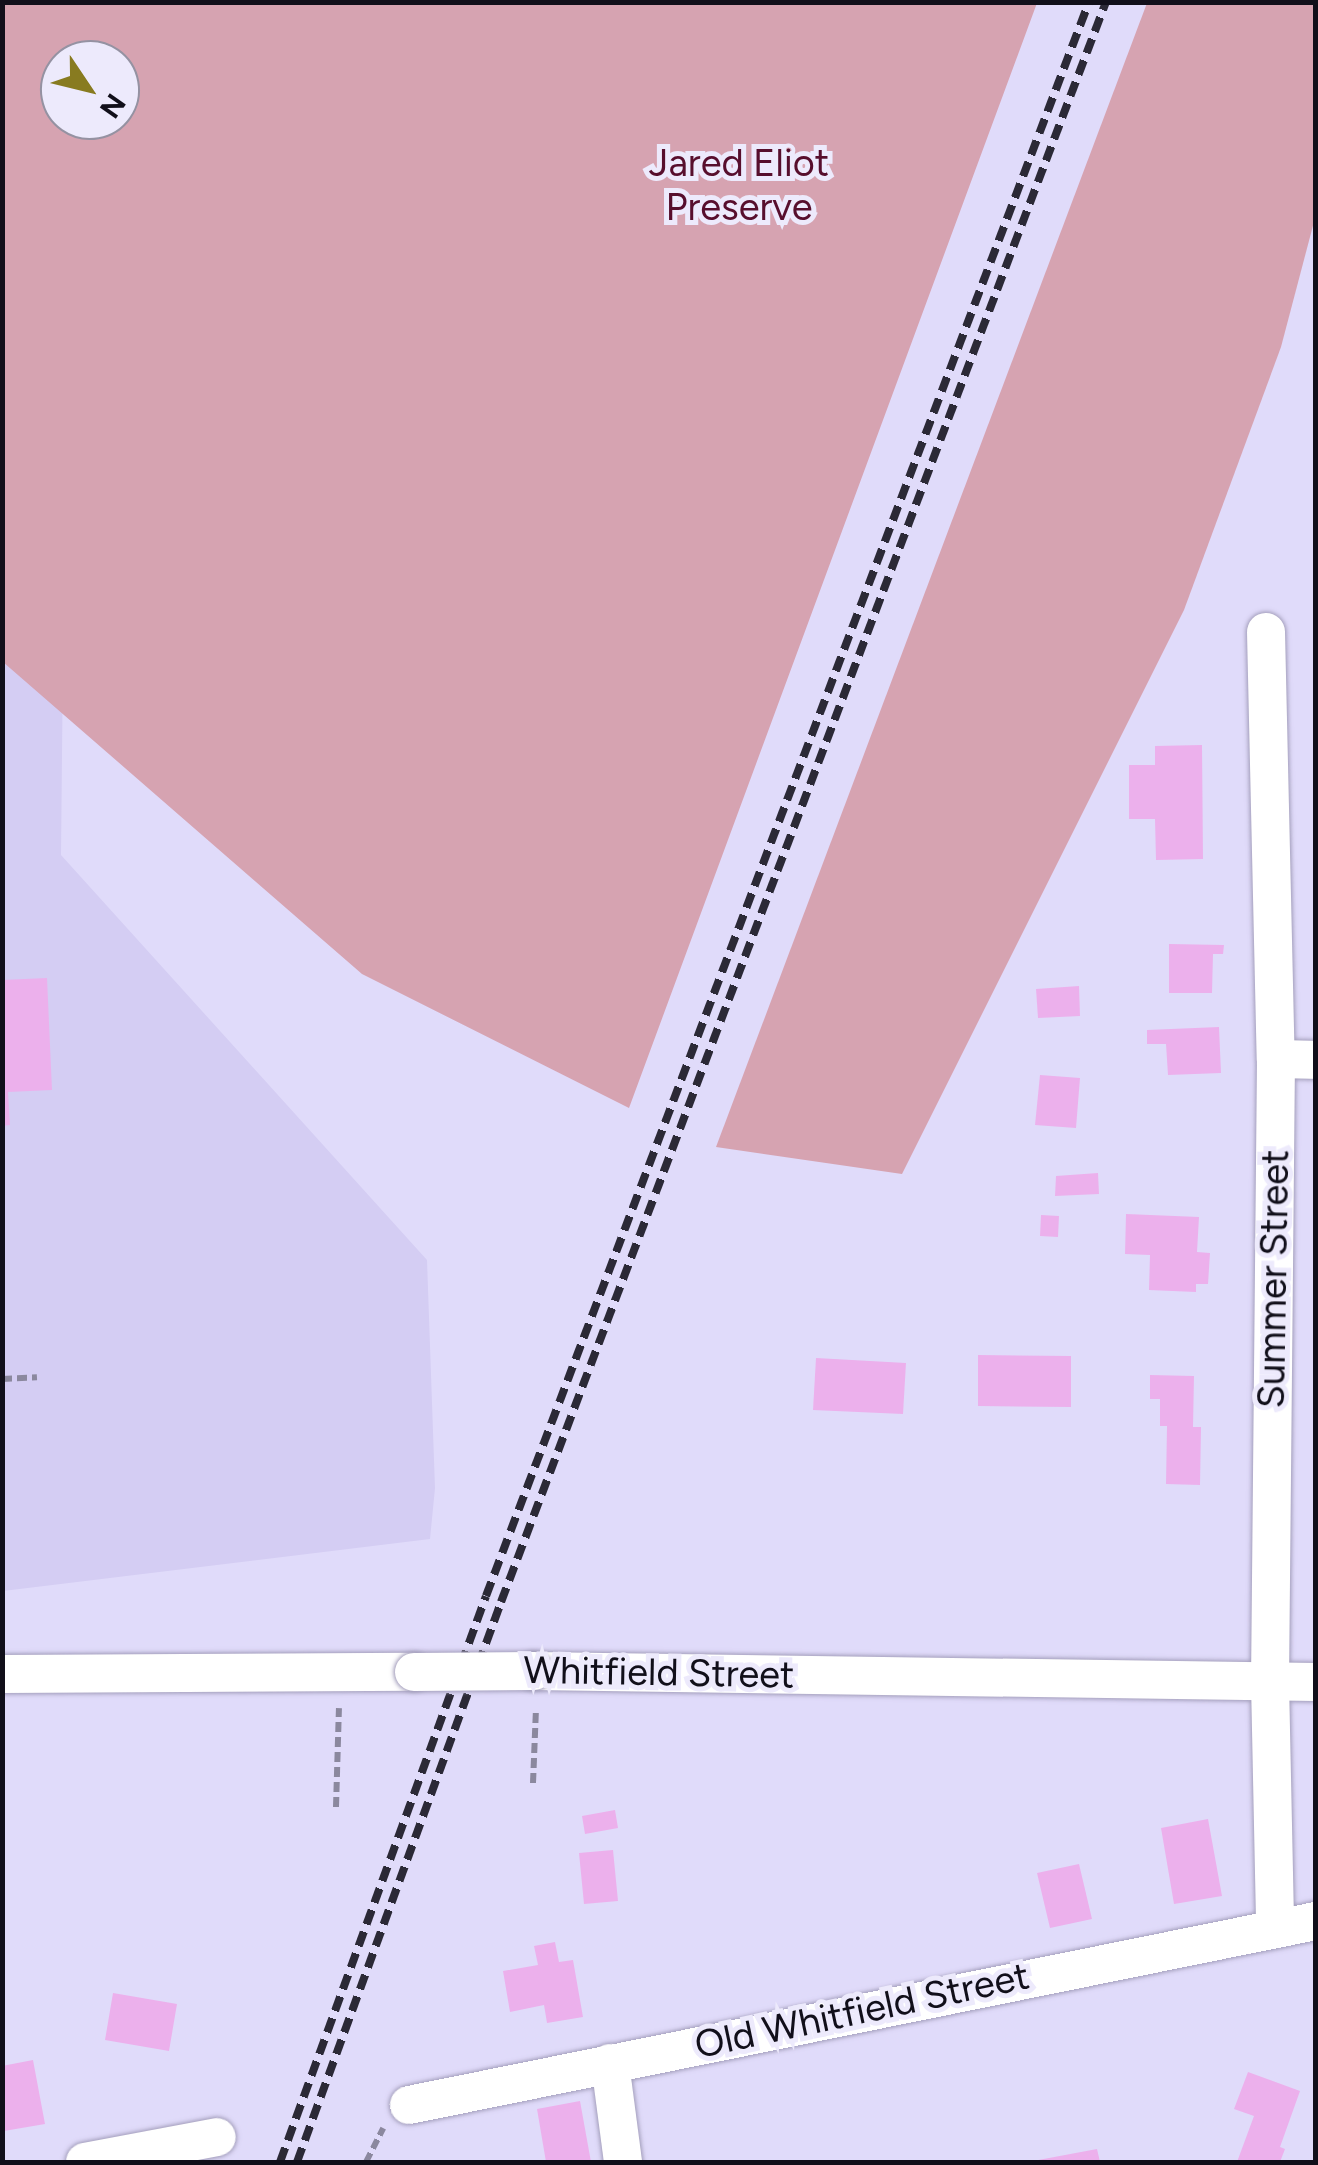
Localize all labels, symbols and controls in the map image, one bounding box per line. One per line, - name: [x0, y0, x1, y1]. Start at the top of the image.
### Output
- north arrow: [40, 40, 140, 140]
- text: N: [93, 87, 133, 125]
- park label: Jared Eliot Preserve: [649, 141, 829, 230]
- street label: Summer Street: [1249, 1149, 1299, 1409]
- street label: Whitfield Street: [523, 1648, 795, 1698]
- street label: Old Whitfield Street: [691, 1953, 1033, 2069]

